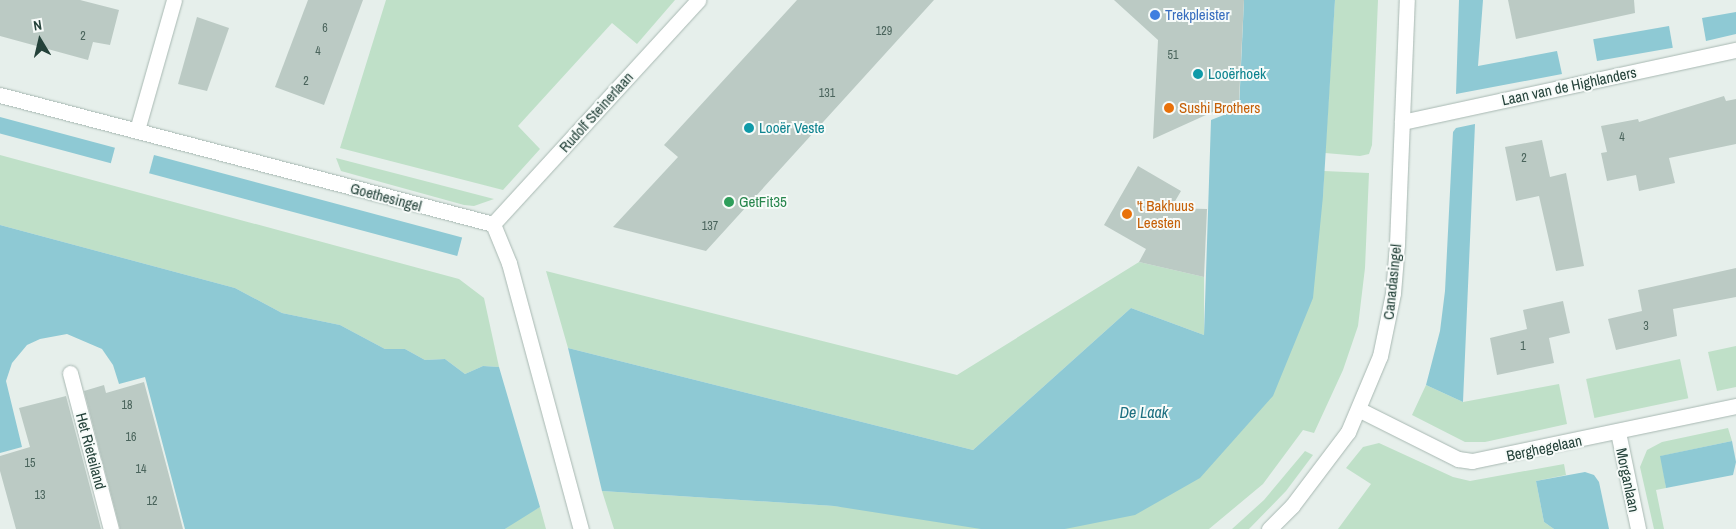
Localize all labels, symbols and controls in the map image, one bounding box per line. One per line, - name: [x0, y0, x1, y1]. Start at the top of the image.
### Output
- place label: Trekpleister: [1165, 6, 1229, 24]
- marker: Trekpleister: [1149, 9, 1161, 21]
- north arrow: [15, 15, 65, 65]
- text: N: [32, 16, 43, 35]
- house number: 6: [322, 22, 328, 36]
- house number: 129: [876, 25, 892, 39]
- house number: 2: [80, 30, 86, 44]
- house number: 4: [315, 45, 321, 59]
- house number: 51: [1168, 49, 1178, 63]
- street label: Laan van de Highlanders: [1500, 63, 1638, 109]
- place label: Looërhoek: [1208, 65, 1266, 83]
- street label: Rudolf Steinerlaan: [555, 68, 637, 156]
- marker: Looërhoek: [1192, 68, 1204, 80]
- house number: 2: [303, 75, 309, 89]
- house number: 131: [819, 87, 835, 101]
- place label: Sushi Brothers: [1179, 99, 1260, 117]
- marker: Sushi Brothers: [1163, 102, 1175, 114]
- place label: Looër Veste: [759, 119, 825, 137]
- marker: Looër Veste: [743, 122, 755, 134]
- house number: 4: [1619, 131, 1625, 145]
- house number: 2: [1521, 152, 1527, 166]
- street label: Goethesingel: [348, 179, 424, 215]
- place label: GetFit35: [739, 193, 787, 211]
- marker: GetFit35: [723, 196, 735, 208]
- place label: 't Bakhuus Leesten: [1137, 196, 1194, 231]
- marker: 't Bakhuus Leesten: [1121, 208, 1133, 220]
- house number: 137: [702, 220, 718, 234]
- street label: Canadasingel: [1379, 243, 1405, 321]
- house number: 3: [1643, 320, 1649, 334]
- house number: 1: [1520, 340, 1526, 354]
- house number: 18: [122, 399, 132, 413]
- water label: De Laak: [1120, 402, 1168, 422]
- street label: Het Rieteiland: [72, 411, 110, 491]
- house number: 16: [126, 431, 136, 445]
- street label: Berghegelaan: [1505, 431, 1583, 465]
- street label: Morganlaan: [1612, 446, 1644, 514]
- house number: 15: [25, 457, 35, 471]
- house number: 14: [136, 463, 146, 477]
- house number: 13: [35, 489, 45, 503]
- house number: 12: [147, 495, 157, 509]

